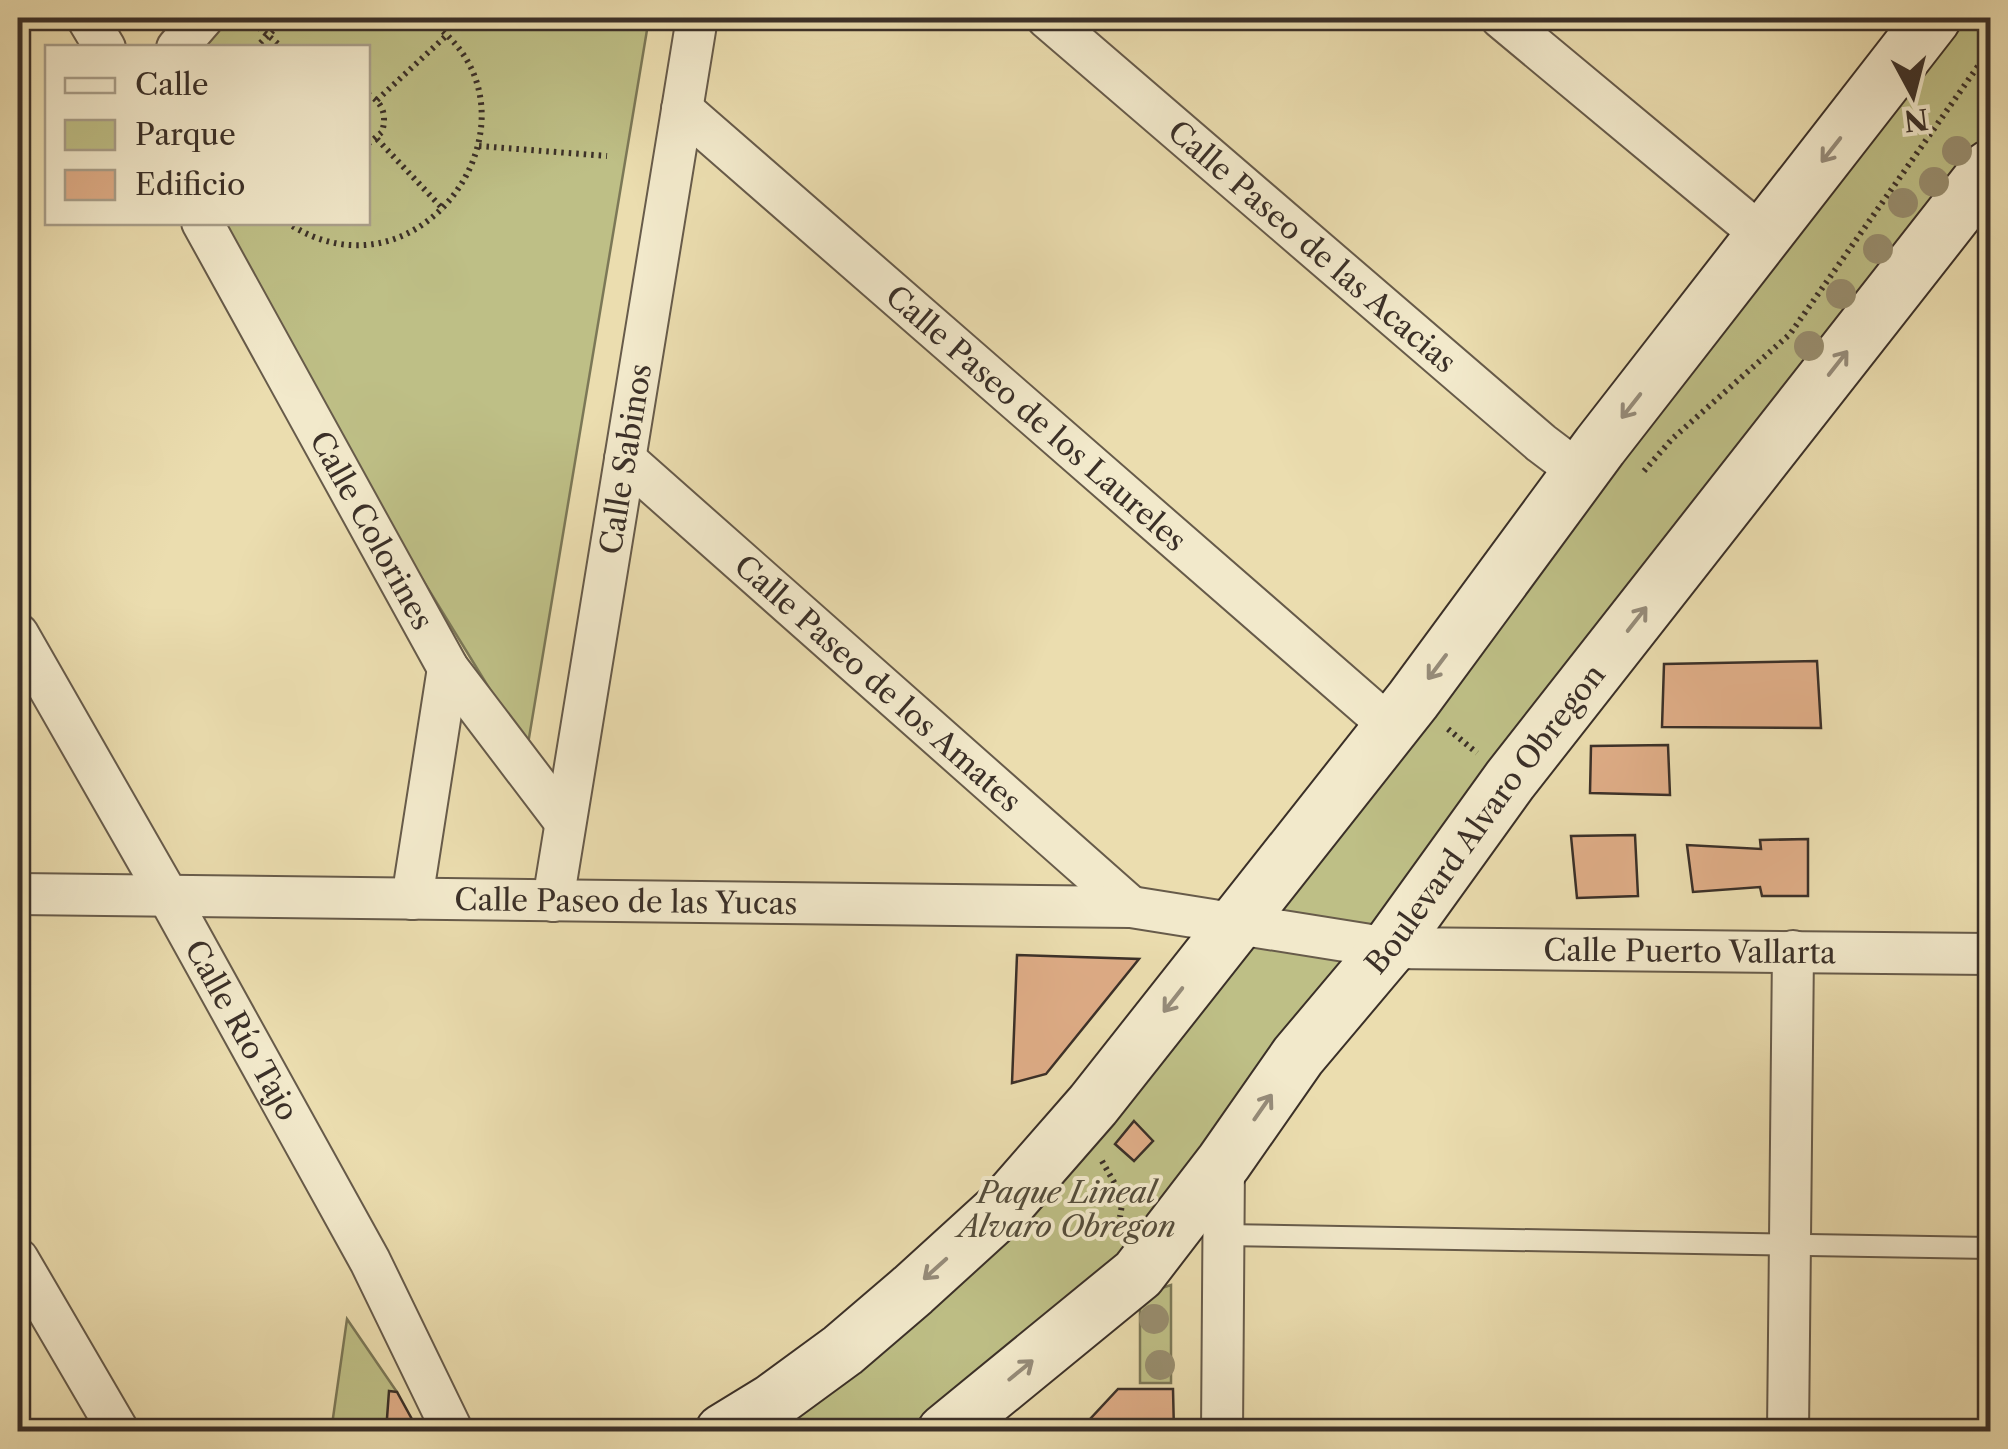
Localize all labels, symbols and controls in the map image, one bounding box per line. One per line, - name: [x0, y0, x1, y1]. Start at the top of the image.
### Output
- legend: [45, 45, 370, 225]
- north arrow: [1863, 45, 1963, 145]
- text: Calle: [135, 66, 209, 103]
- text: N: [1902, 101, 1930, 138]
- street label: Calle Paseo de las Acacias: [1161, 112, 1464, 380]
- text: Parque: [135, 116, 236, 153]
- one-way arrow: [1821, 136, 1842, 163]
- text: Edificio: [135, 166, 245, 203]
- street label: Calle Paseo de los Laureles: [878, 277, 1194, 559]
- one-way arrow: [1827, 351, 1849, 377]
- street label: Calle Sabinos: [591, 361, 659, 557]
- one-way arrow: [1621, 392, 1642, 419]
- street label: Calle Colorines: [302, 425, 442, 636]
- street label: Calle Paseo de los Amates: [727, 547, 1029, 820]
- one-way arrow: [1626, 606, 1647, 633]
- one-way arrow: [1427, 653, 1448, 680]
- street label: Boulevard Alvaro Obregon: [1357, 656, 1613, 981]
- street label: Calle Paseo de las Yucas: [454, 881, 798, 922]
- street label: Calle Puerto Vallarta: [1543, 931, 1836, 971]
- street label: Calle Río Tajo: [177, 933, 307, 1127]
- one-way arrow: [1162, 987, 1184, 1013]
- one-way arrow: [1252, 1094, 1273, 1121]
- park label: Paque Lineal Alvaro Obregon: [954, 1174, 1176, 1245]
- one-way arrow: [923, 1257, 949, 1281]
- one-way arrow: [1007, 1359, 1033, 1381]

